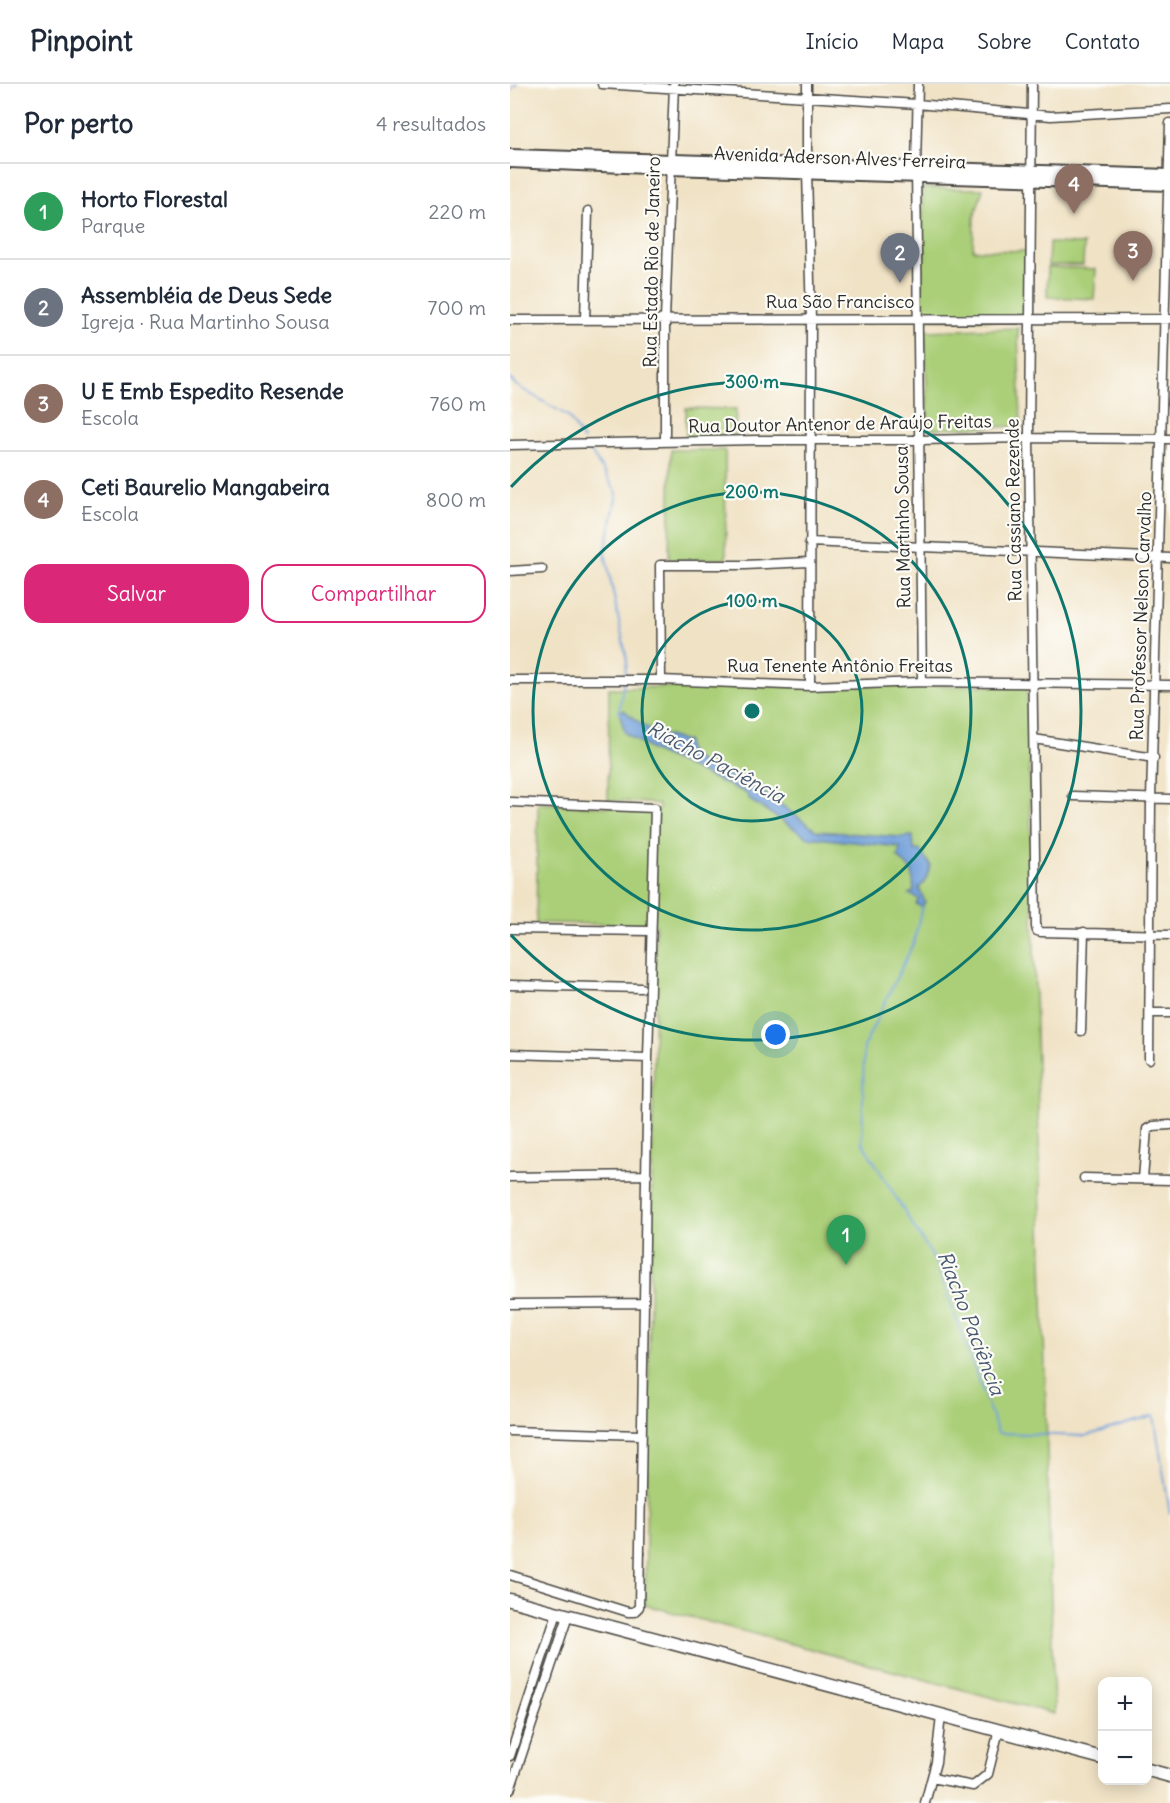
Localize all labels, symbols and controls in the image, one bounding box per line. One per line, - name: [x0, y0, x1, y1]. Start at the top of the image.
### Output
- text: Pinpoint: [30, 23, 133, 59]
- text: Início: [805, 28, 859, 55]
- text: Mapa: [892, 28, 944, 55]
- text: Sobre: [977, 28, 1032, 55]
- text: Contato: [1065, 28, 1140, 55]
- text: Por perto: [24, 107, 133, 140]
- text: 4 resultados: [376, 111, 486, 136]
- street label: Avenida Aderson Alves Ferreira: [714, 142, 966, 173]
- street label: Rua Estado Rio de Janeiro: [638, 156, 665, 368]
- pin: 4: [1054, 164, 1094, 214]
- text: Horto Florestal: [81, 185, 228, 213]
- text: 1: [40, 199, 47, 224]
- text: 220 m: [429, 199, 486, 224]
- text: Parque: [81, 213, 145, 238]
- pin: 3: [1114, 232, 1152, 281]
- pin: 2: [880, 234, 920, 283]
- text: Assembléia de Deus Sede: [81, 281, 332, 309]
- street label: Rua São Francisco: [766, 290, 914, 313]
- text: 2: [38, 295, 49, 320]
- text: 700 m: [428, 295, 486, 320]
- text: Igreja · Rua Martinho Sousa: [81, 309, 330, 334]
- text: 300 m: [725, 370, 779, 393]
- text: U E Emb Espedito Resende: [81, 377, 344, 405]
- text: 3: [38, 391, 49, 416]
- text: 760 m: [429, 391, 486, 416]
- text: Escola: [81, 405, 139, 430]
- street label: Rua Doutor Antenor de Araújo Freitas: [688, 409, 992, 438]
- street label: Rua Cassiano Rezende: [1000, 418, 1027, 602]
- street label: Rua Martinho Sousa: [890, 445, 915, 609]
- text: Ceti Baurelio Mangabeira: [81, 473, 330, 501]
- text: 200 m: [725, 480, 779, 503]
- text: 4: [38, 487, 49, 512]
- text: 800 m: [426, 487, 486, 512]
- street label: Rua Professor Nelson Carvalho: [1125, 491, 1156, 741]
- text: Escola: [81, 501, 139, 526]
- button: Salvar: [24, 564, 249, 623]
- button: Compartilhar: [261, 564, 486, 623]
- text: 100 m: [727, 589, 778, 612]
- street label: Rua Tenente Antônio Freitas: [727, 654, 953, 677]
- centre of rings: [742, 701, 762, 721]
- water label: Riacho Paciência: [643, 715, 791, 809]
- your location: [761, 1020, 790, 1049]
- pin: 1: [826, 1216, 866, 1265]
- water label: Riacho Paciência: [933, 1247, 1011, 1400]
- map controls: [1098, 1677, 1152, 1785]
- button: +: [1098, 1677, 1152, 1731]
- button: −: [1098, 1731, 1152, 1785]

